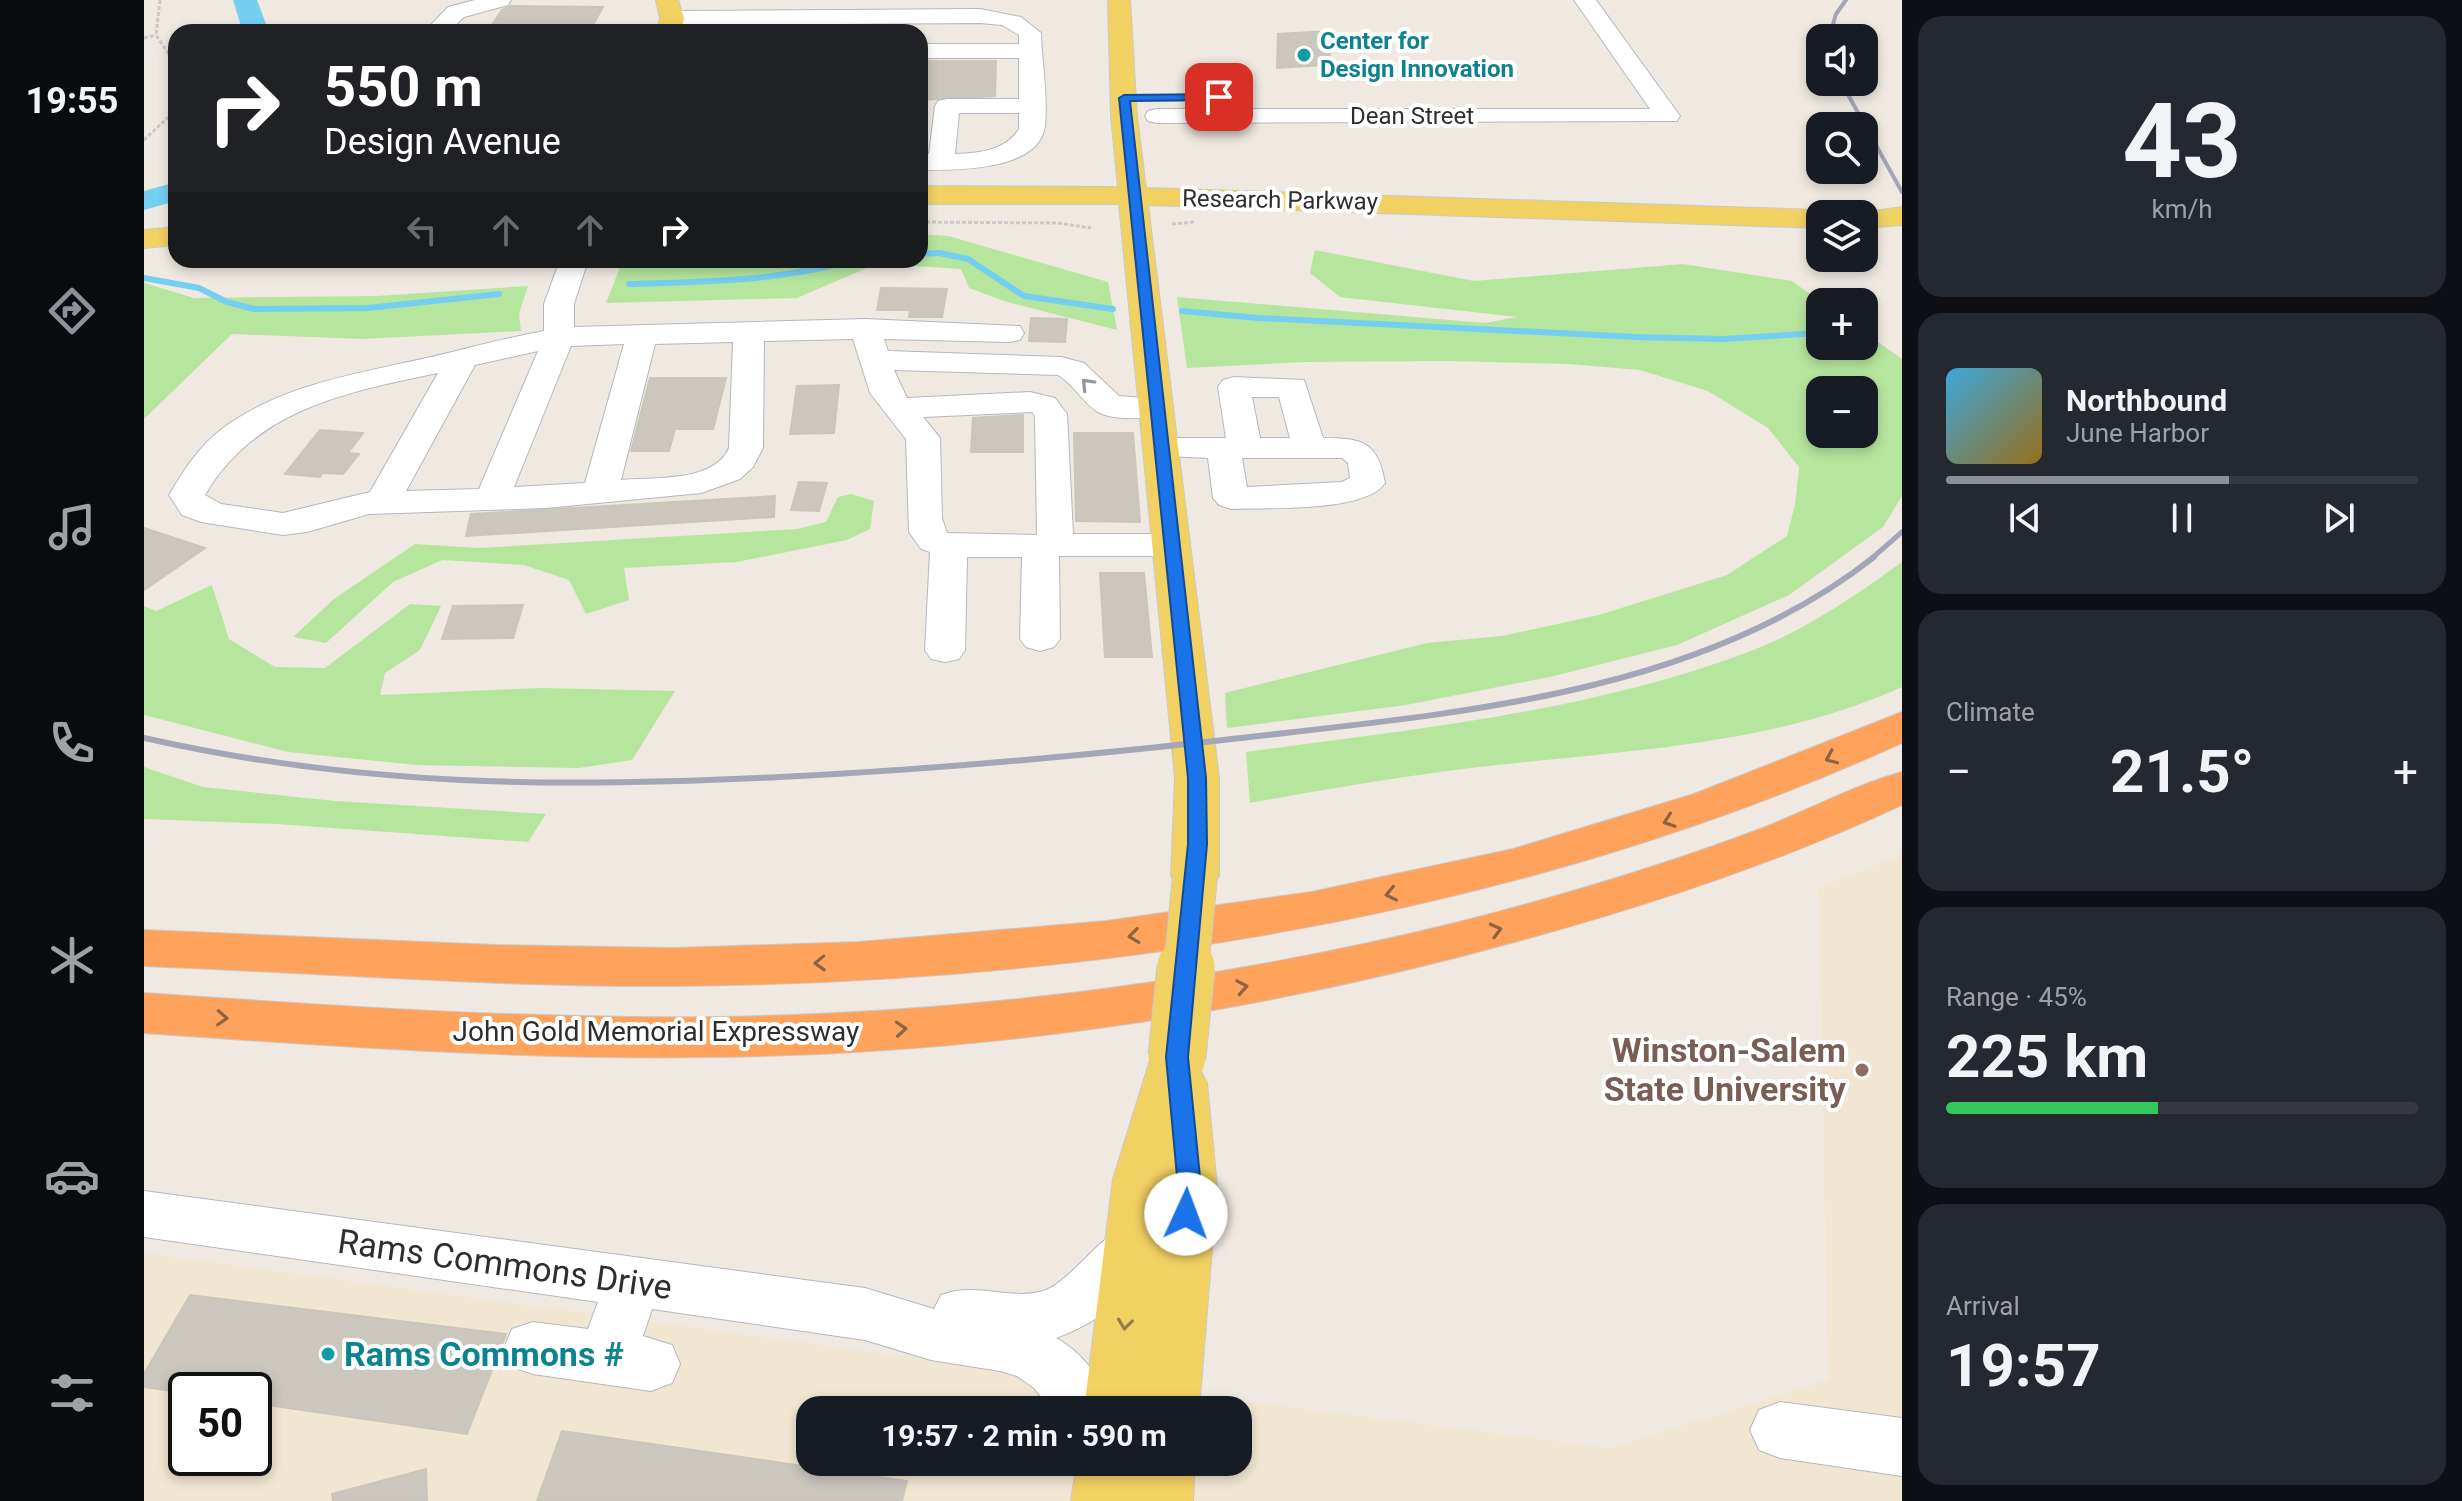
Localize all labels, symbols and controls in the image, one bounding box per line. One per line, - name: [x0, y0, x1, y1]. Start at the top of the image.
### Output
- map controls: [1806, 24, 1878, 448]
- button: sound: [1806, 24, 1878, 96]
- place label: Center for Design Innovation: [1320, 27, 1514, 83]
- marker: Center for Design Innovation: [1295, 46, 1313, 64]
- text: 550 m: [324, 54, 483, 120]
- icon: right: [192, 56, 296, 160]
- pin: [1185, 63, 1253, 131]
- icon: arrive: [1197, 75, 1241, 119]
- text: 19:55: [26, 80, 118, 122]
- text: 43: [2122, 81, 2242, 202]
- street label: Dean Street: [1350, 102, 1474, 130]
- button: search: [1806, 112, 1878, 184]
- text: Design Avenue: [324, 121, 561, 163]
- street label: Research Parkway: [1182, 184, 1379, 216]
- text: km/h: [2151, 194, 2213, 224]
- button: layers: [1806, 200, 1878, 272]
- icon: left: [400, 208, 444, 252]
- icon: ahead: [484, 208, 528, 252]
- icon: ahead: [568, 208, 612, 252]
- icon: right: [652, 208, 696, 252]
- icon: directions: [44, 283, 100, 339]
- button: +: [1806, 288, 1878, 360]
- button: −: [1806, 376, 1878, 448]
- one-way arrow: [1082, 379, 1096, 393]
- text: Northbound: [2066, 383, 2227, 418]
- text: June Harbor: [2066, 418, 2209, 448]
- icon: previous: [2003, 496, 2047, 540]
- icon: pause: [2160, 496, 2204, 540]
- icon: next: [2317, 496, 2361, 540]
- icon: music: [44, 499, 100, 555]
- text: Climate: [1946, 697, 2035, 727]
- icon: phone: [44, 715, 100, 771]
- text: 21.5°: [2110, 736, 2254, 807]
- text: −: [1946, 746, 1971, 798]
- text: +: [2393, 746, 2418, 798]
- one-way arrow: [1825, 748, 1839, 764]
- one-way arrow: [1663, 811, 1677, 827]
- one-way arrow: [1385, 885, 1398, 902]
- one-way arrow: [1489, 923, 1502, 940]
- one-way arrow: [1128, 927, 1141, 944]
- icon: climate: [44, 932, 100, 988]
- one-way arrow: [813, 955, 826, 972]
- one-way arrow: [1236, 980, 1249, 997]
- text: Range · 45%: [1946, 982, 2087, 1012]
- one-way arrow: [216, 1010, 229, 1027]
- street label: John Gold Memorial Expressway: [453, 1015, 859, 1048]
- one-way arrow: [895, 1021, 908, 1038]
- text: 225 km: [1946, 1021, 2148, 1092]
- place label: Winston-Salem State University: [1604, 1030, 1847, 1109]
- marker: Winston-Salem State University: [1853, 1061, 1871, 1079]
- icon: car: [44, 1148, 100, 1204]
- position arrow: [1144, 1172, 1228, 1256]
- street label: Rams Commons Drive: [335, 1221, 675, 1307]
- text: Arrival: [1946, 1291, 2020, 1321]
- one-way arrow: [1116, 1318, 1133, 1331]
- text: 19:57: [1946, 1330, 2101, 1401]
- place label: Rams Commons #: [344, 1334, 624, 1374]
- marker: Rams Commons #: [319, 1345, 337, 1363]
- icon: filters: [44, 1365, 100, 1421]
- speed limit sign: 50: [168, 1372, 272, 1476]
- text: 19:57 · 2 min · 590 m: [881, 1418, 1167, 1453]

